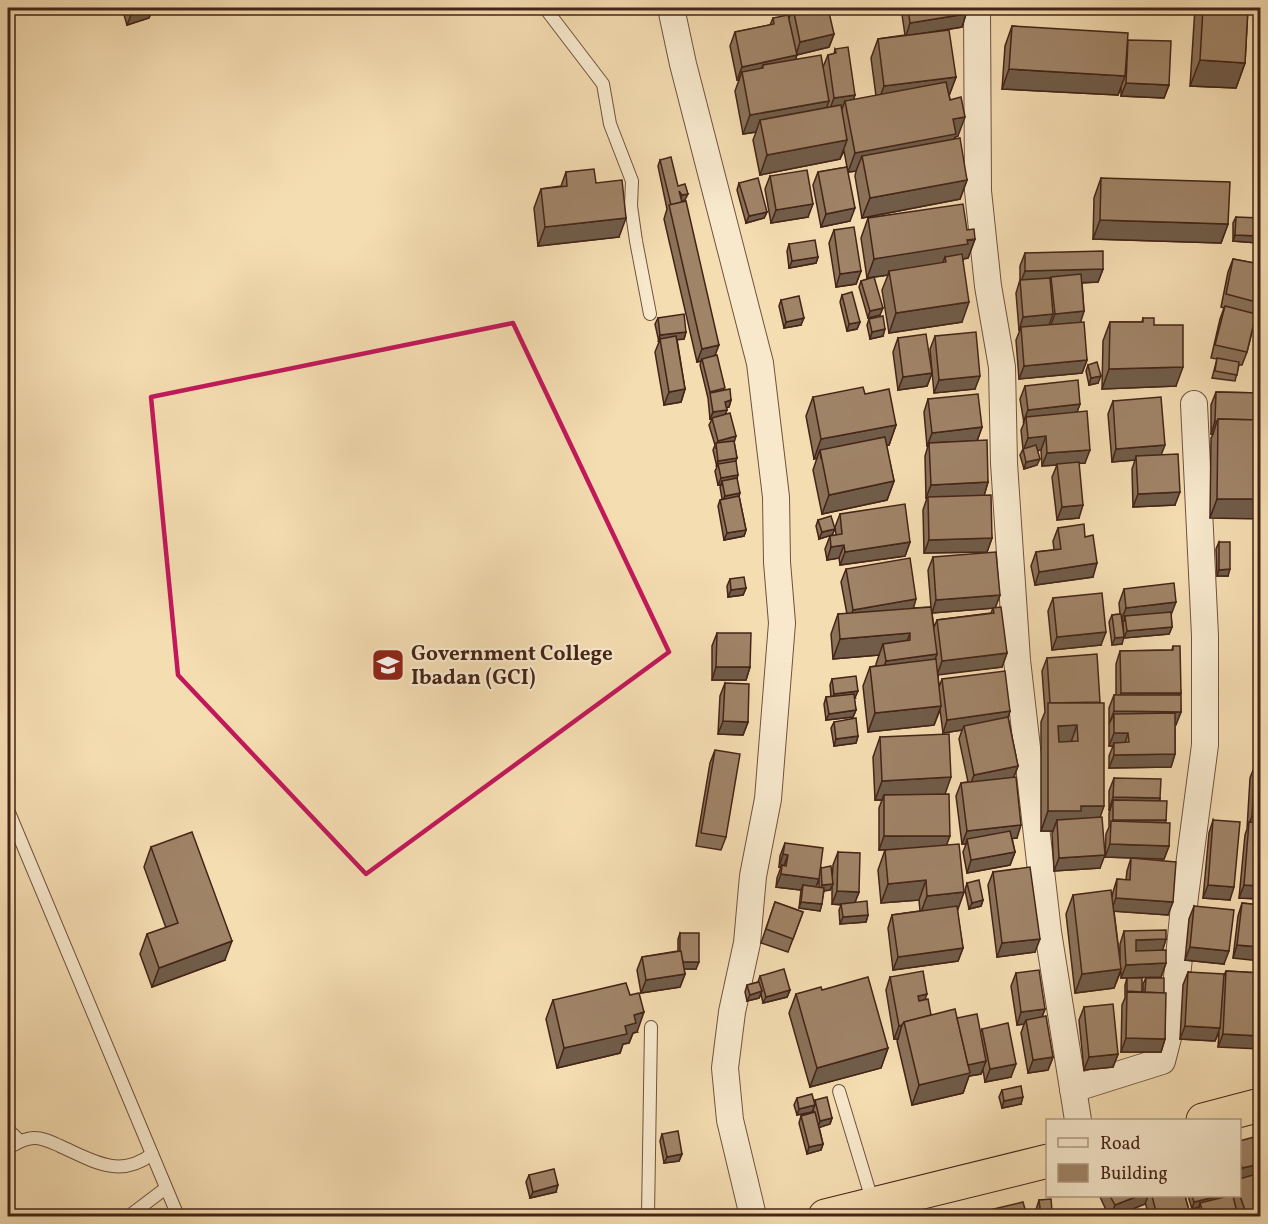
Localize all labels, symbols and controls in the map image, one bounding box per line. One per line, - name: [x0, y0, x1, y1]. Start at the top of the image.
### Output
- place label: Government College Ibadan (GCI): [411, 640, 613, 693]
- school or university icon: Government College Ibadan (GCI): [370, 647, 406, 683]
- legend: [1046, 1119, 1241, 1197]
- text: Road: [1100, 1132, 1141, 1157]
- text: Building: [1100, 1162, 1168, 1187]

